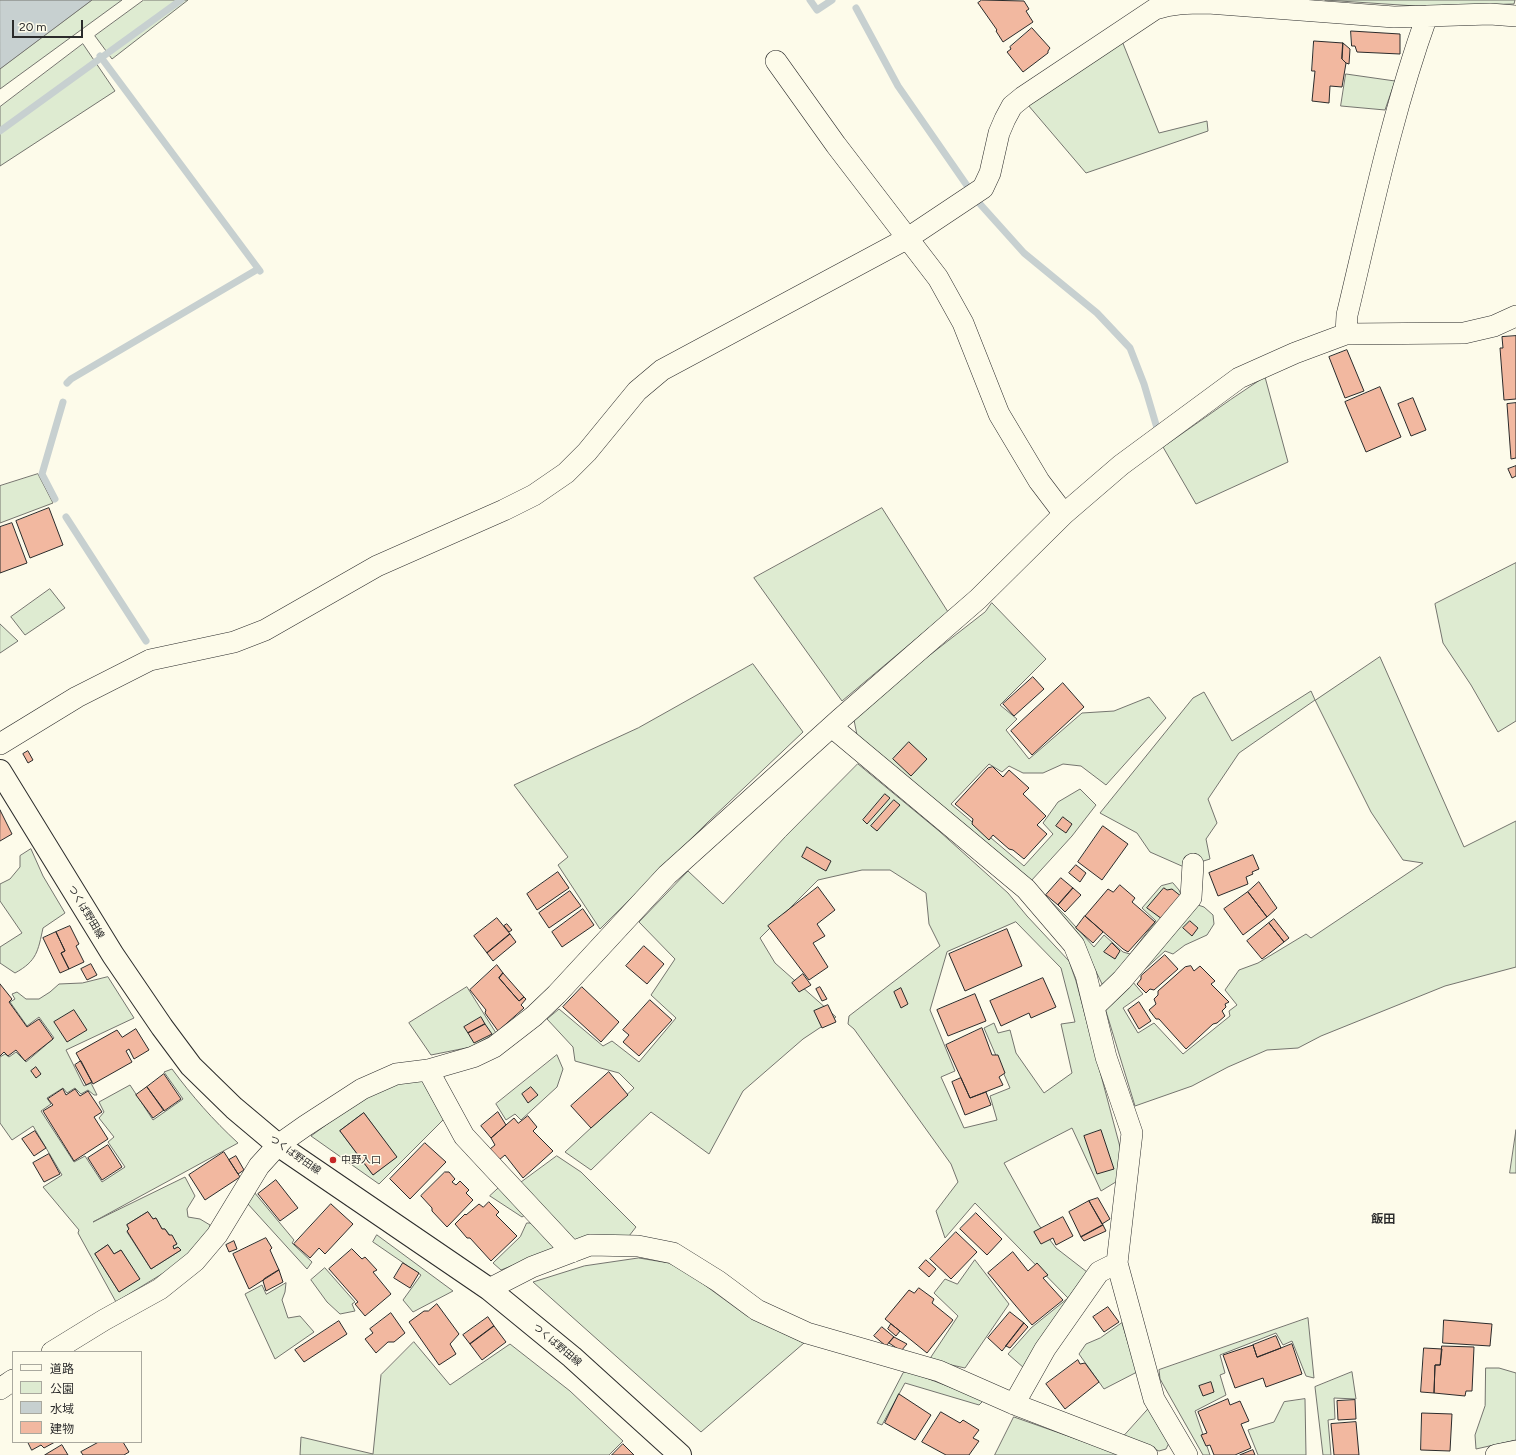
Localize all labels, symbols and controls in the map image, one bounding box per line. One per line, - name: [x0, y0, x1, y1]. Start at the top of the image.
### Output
- scale bar: [14, 12, 85, 38]
- text: 20 m: [19, 20, 47, 34]
- street label: つくば野田線: [65, 883, 107, 941]
- street label: つくば野田線: [267, 1133, 323, 1177]
- place label: 中野入口: [341, 1154, 381, 1166]
- marker: 中野入口: [328, 1155, 338, 1165]
- district label: 飯田: [1371, 1212, 1395, 1226]
- street label: つくば野田線: [530, 1321, 584, 1369]
- legend: [12, 1351, 142, 1443]
- text: 道路: [50, 1362, 74, 1376]
- text: 公園: [50, 1382, 74, 1396]
- text: 水域: [50, 1402, 74, 1416]
- text: 建物: [50, 1422, 74, 1436]

